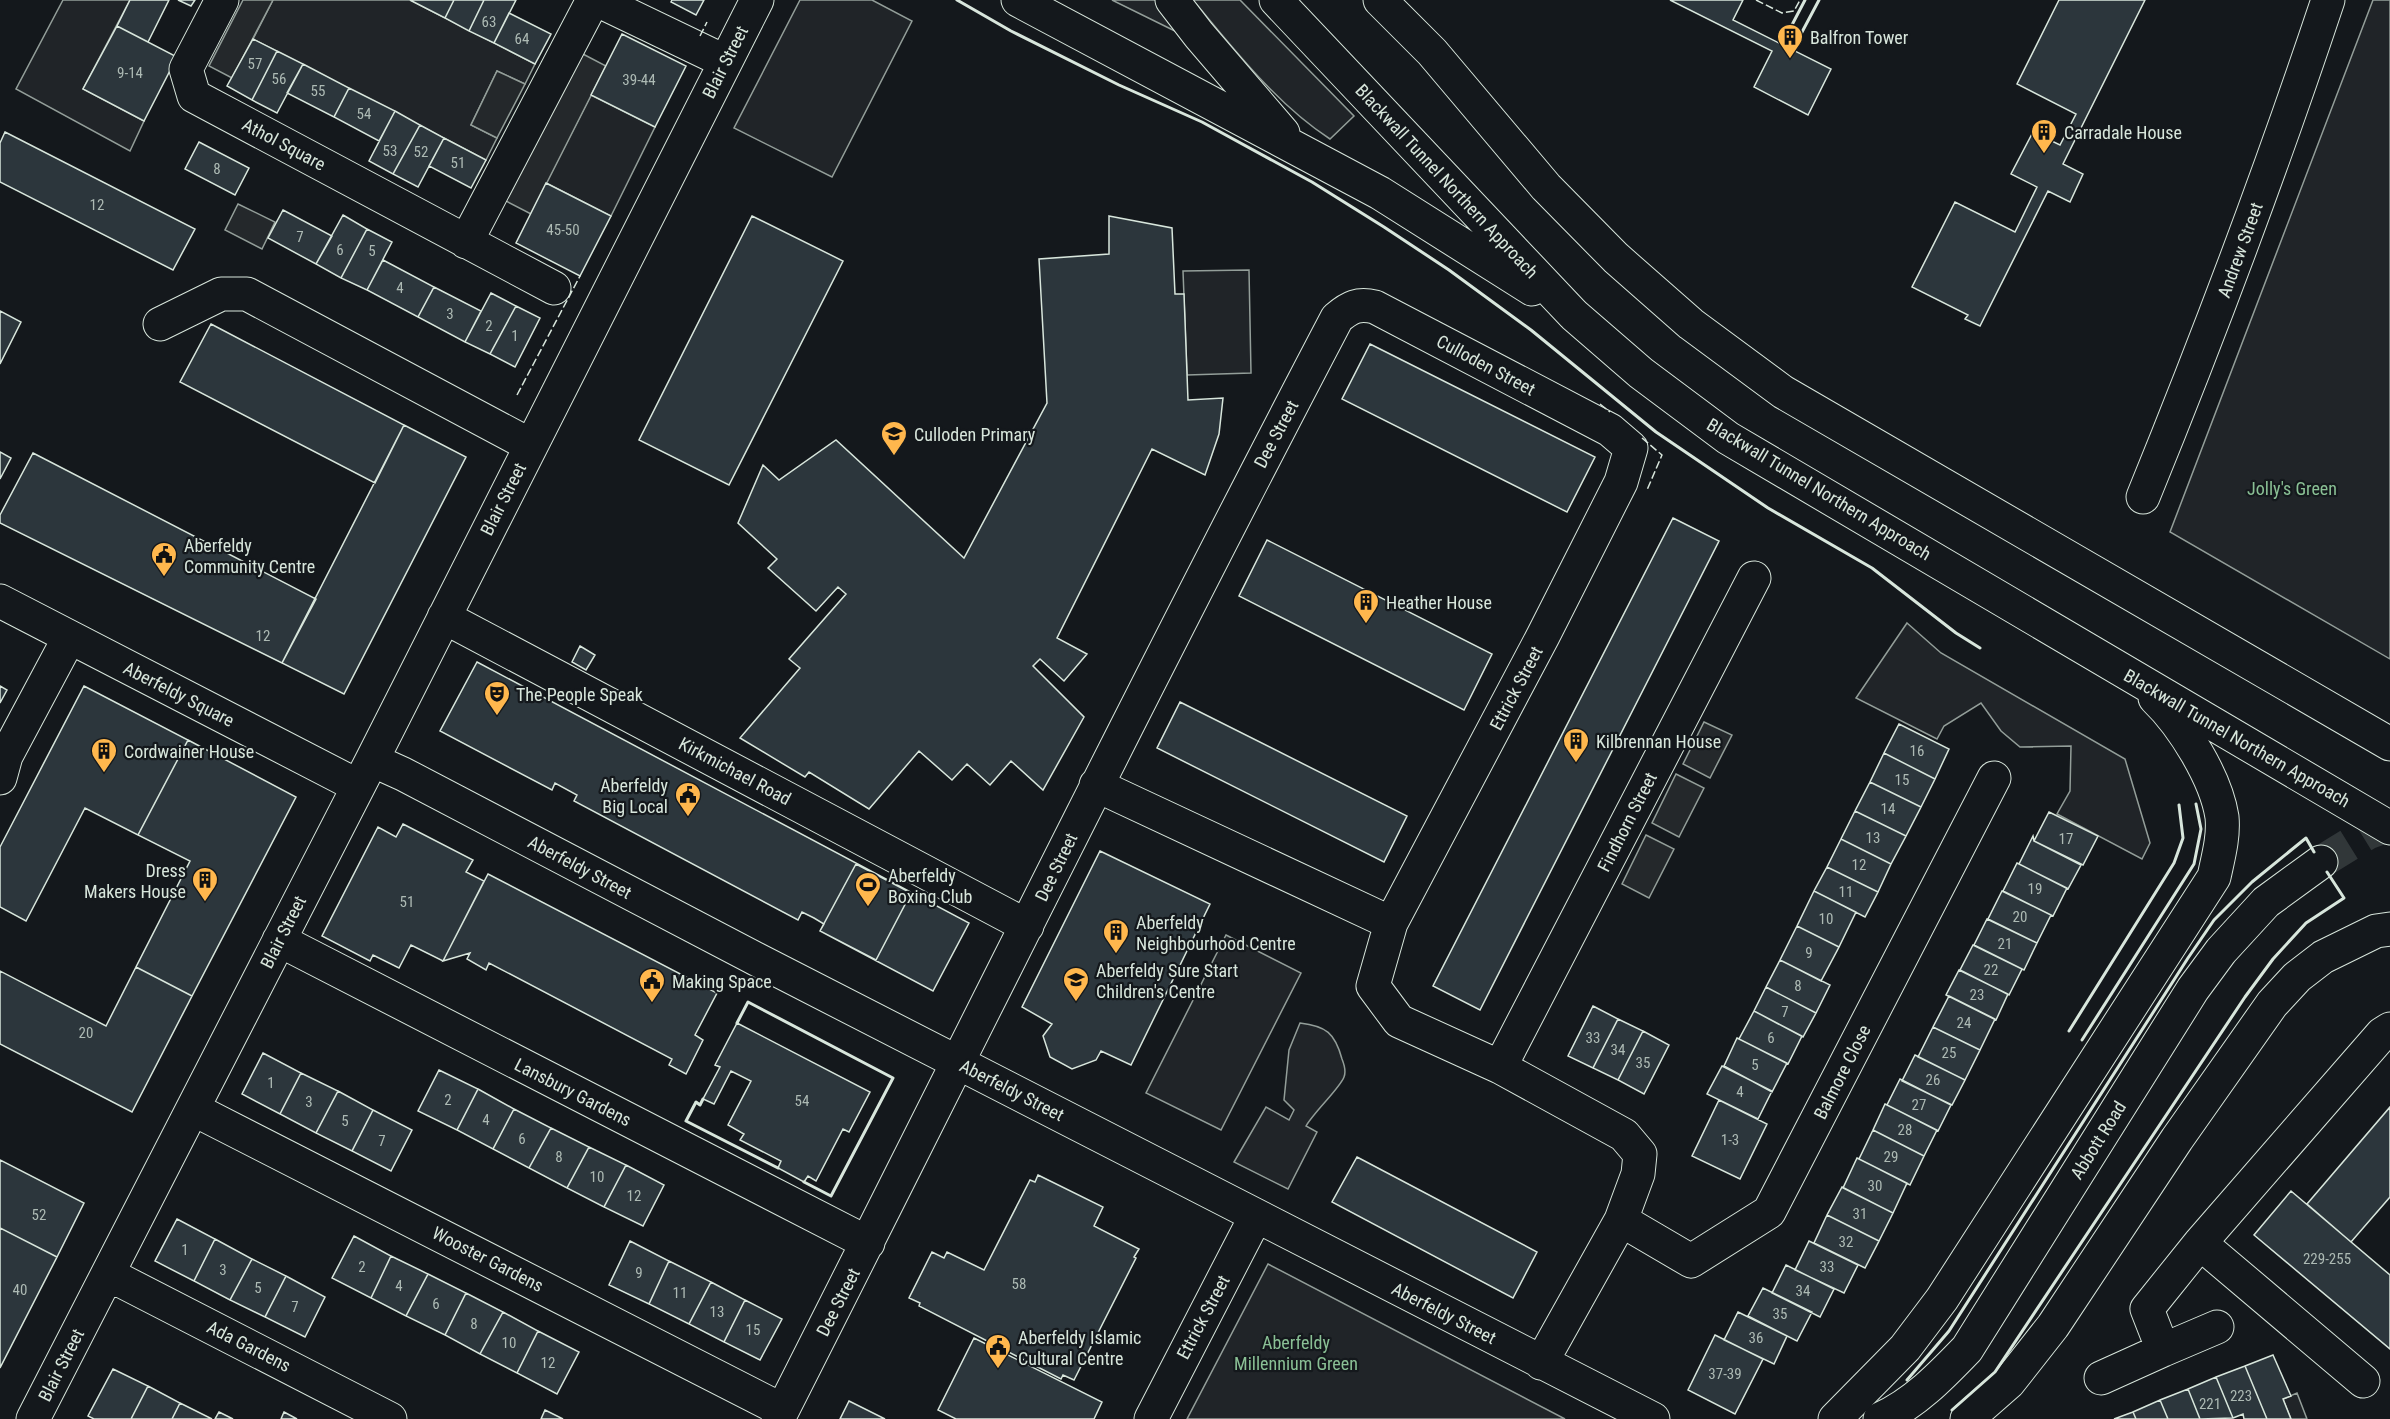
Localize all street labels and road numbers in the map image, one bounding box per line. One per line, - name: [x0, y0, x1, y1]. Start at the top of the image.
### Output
- street label: Blair Street: [698, 22, 752, 102]
- street label: Blackwall Tunnel Northern Approach: [1351, 80, 1543, 282]
- street label: Athol Square: [239, 113, 329, 175]
- street label: Andrew Street: [2213, 200, 2267, 300]
- street label: Culloden Street: [1433, 330, 1539, 400]
- street label: Dee Street: [1249, 397, 1303, 471]
- street label: Blackwall Tunnel Northern Approach: [1703, 414, 1935, 564]
- street label: Blair Street: [476, 459, 530, 539]
- street label: Ettrick Street: [1485, 642, 1547, 734]
- street label: Aberfeldy Square: [120, 657, 238, 731]
- street label: Blackwall Tunnel Northern Approach: [2120, 664, 2354, 812]
- street label: Kirkmichael Road: [675, 733, 795, 809]
- street label: Findhorn Street: [1593, 769, 1661, 875]
- street label: Dee Street: [1030, 829, 1082, 905]
- street label: Aberfeldy Street: [525, 831, 635, 903]
- street label: Blair Street: [256, 892, 310, 972]
- street label: Balmore Close: [1809, 1021, 1875, 1123]
- street label: Lansbury Gardens: [511, 1054, 635, 1130]
- street label: Aberfeldy Street: [956, 1055, 1068, 1125]
- street label: Abbott Road: [2066, 1097, 2130, 1183]
- street label: Wooster Gardens: [429, 1222, 547, 1296]
- street label: Dee Street: [812, 1265, 864, 1339]
- street label: Ettrick Street: [1172, 1271, 1234, 1363]
- street label: Aberfeldy Street: [1388, 1278, 1500, 1348]
- street label: Ada Gardens: [204, 1316, 294, 1376]
- street label: Blair Street: [34, 1325, 88, 1405]

